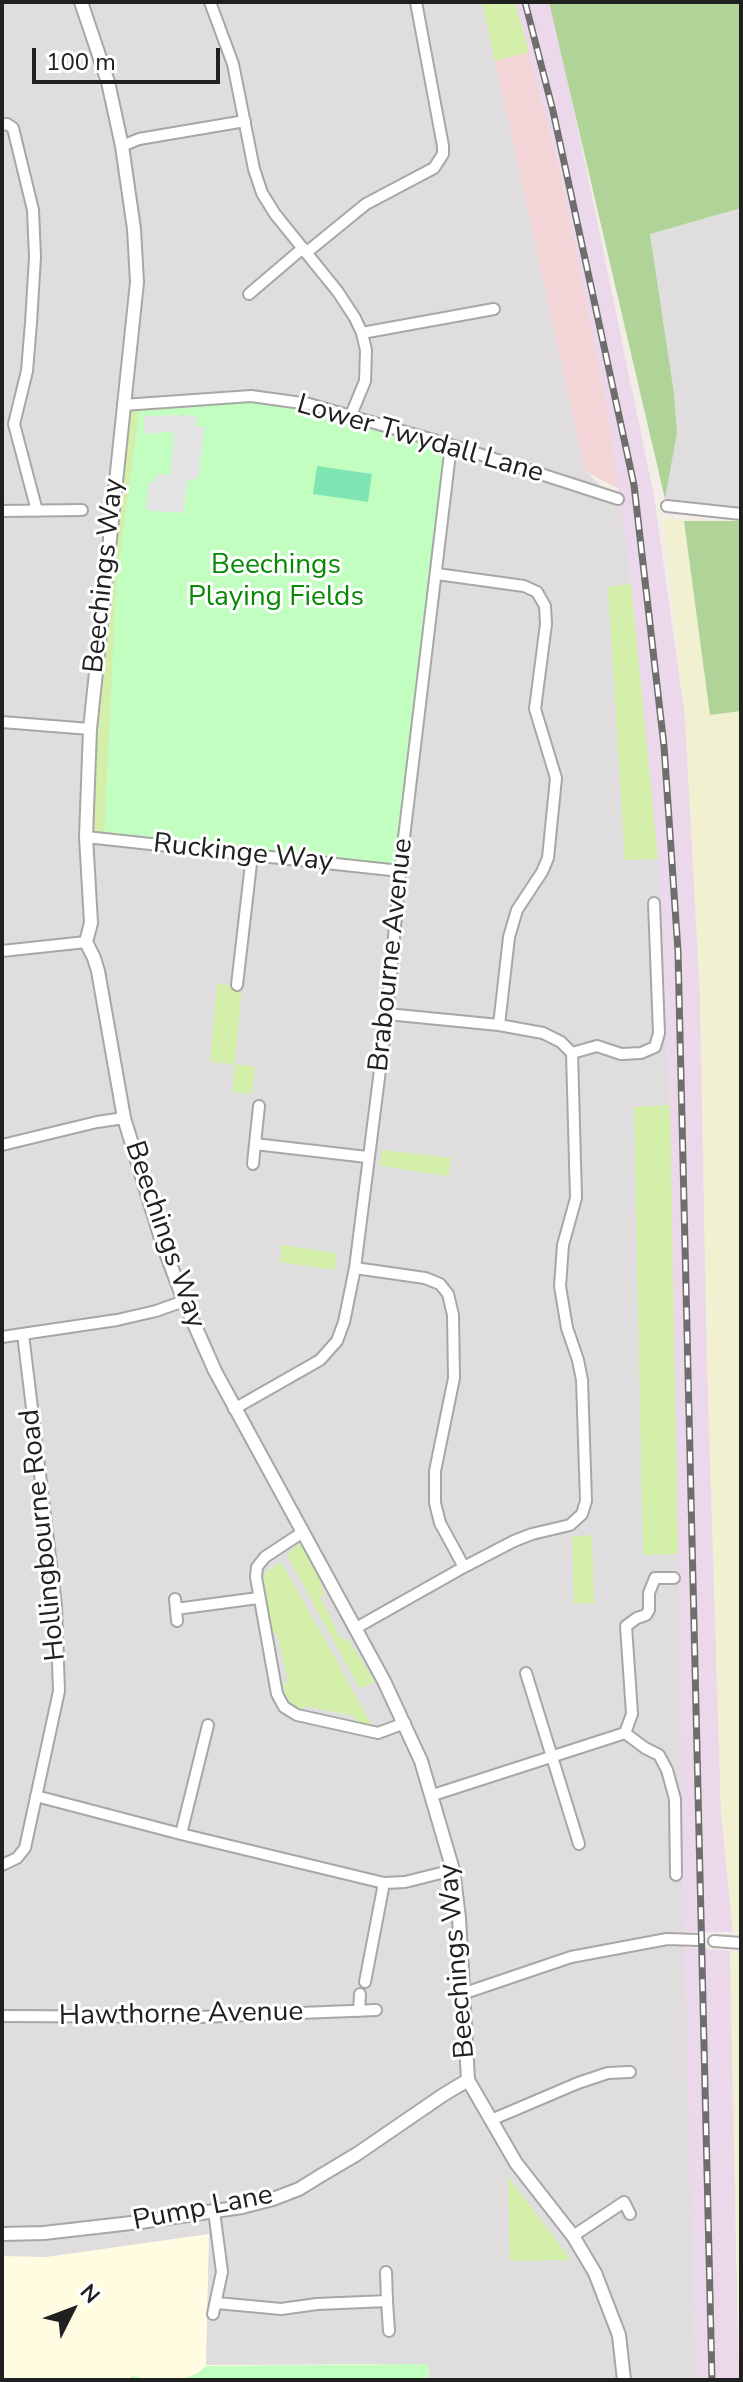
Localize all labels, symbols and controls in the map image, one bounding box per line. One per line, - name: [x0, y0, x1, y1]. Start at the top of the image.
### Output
- scale bar: [36, 32, 224, 82]
- text: 100 m: [46, 46, 116, 78]
- street label: Lower Twydall Lane: [293, 389, 547, 491]
- street label: Beechings Way: [78, 477, 132, 675]
- park label: Beechings Playing Fields: [188, 549, 364, 615]
- street label: Ruckinge Way: [151, 828, 335, 880]
- street label: Brabourne Avenue: [363, 837, 421, 1073]
- street label: Beechings Way: [116, 1137, 212, 1333]
- street label: Hollingbourne Road: [14, 1407, 74, 1663]
- street label: Beechings Way: [433, 1862, 483, 2060]
- street label: Hawthorne Avenue: [59, 1996, 303, 2034]
- street label: Pump Lane: [130, 2179, 276, 2239]
- north arrow: [32, 2270, 112, 2350]
- text: N: [73, 2278, 106, 2310]

